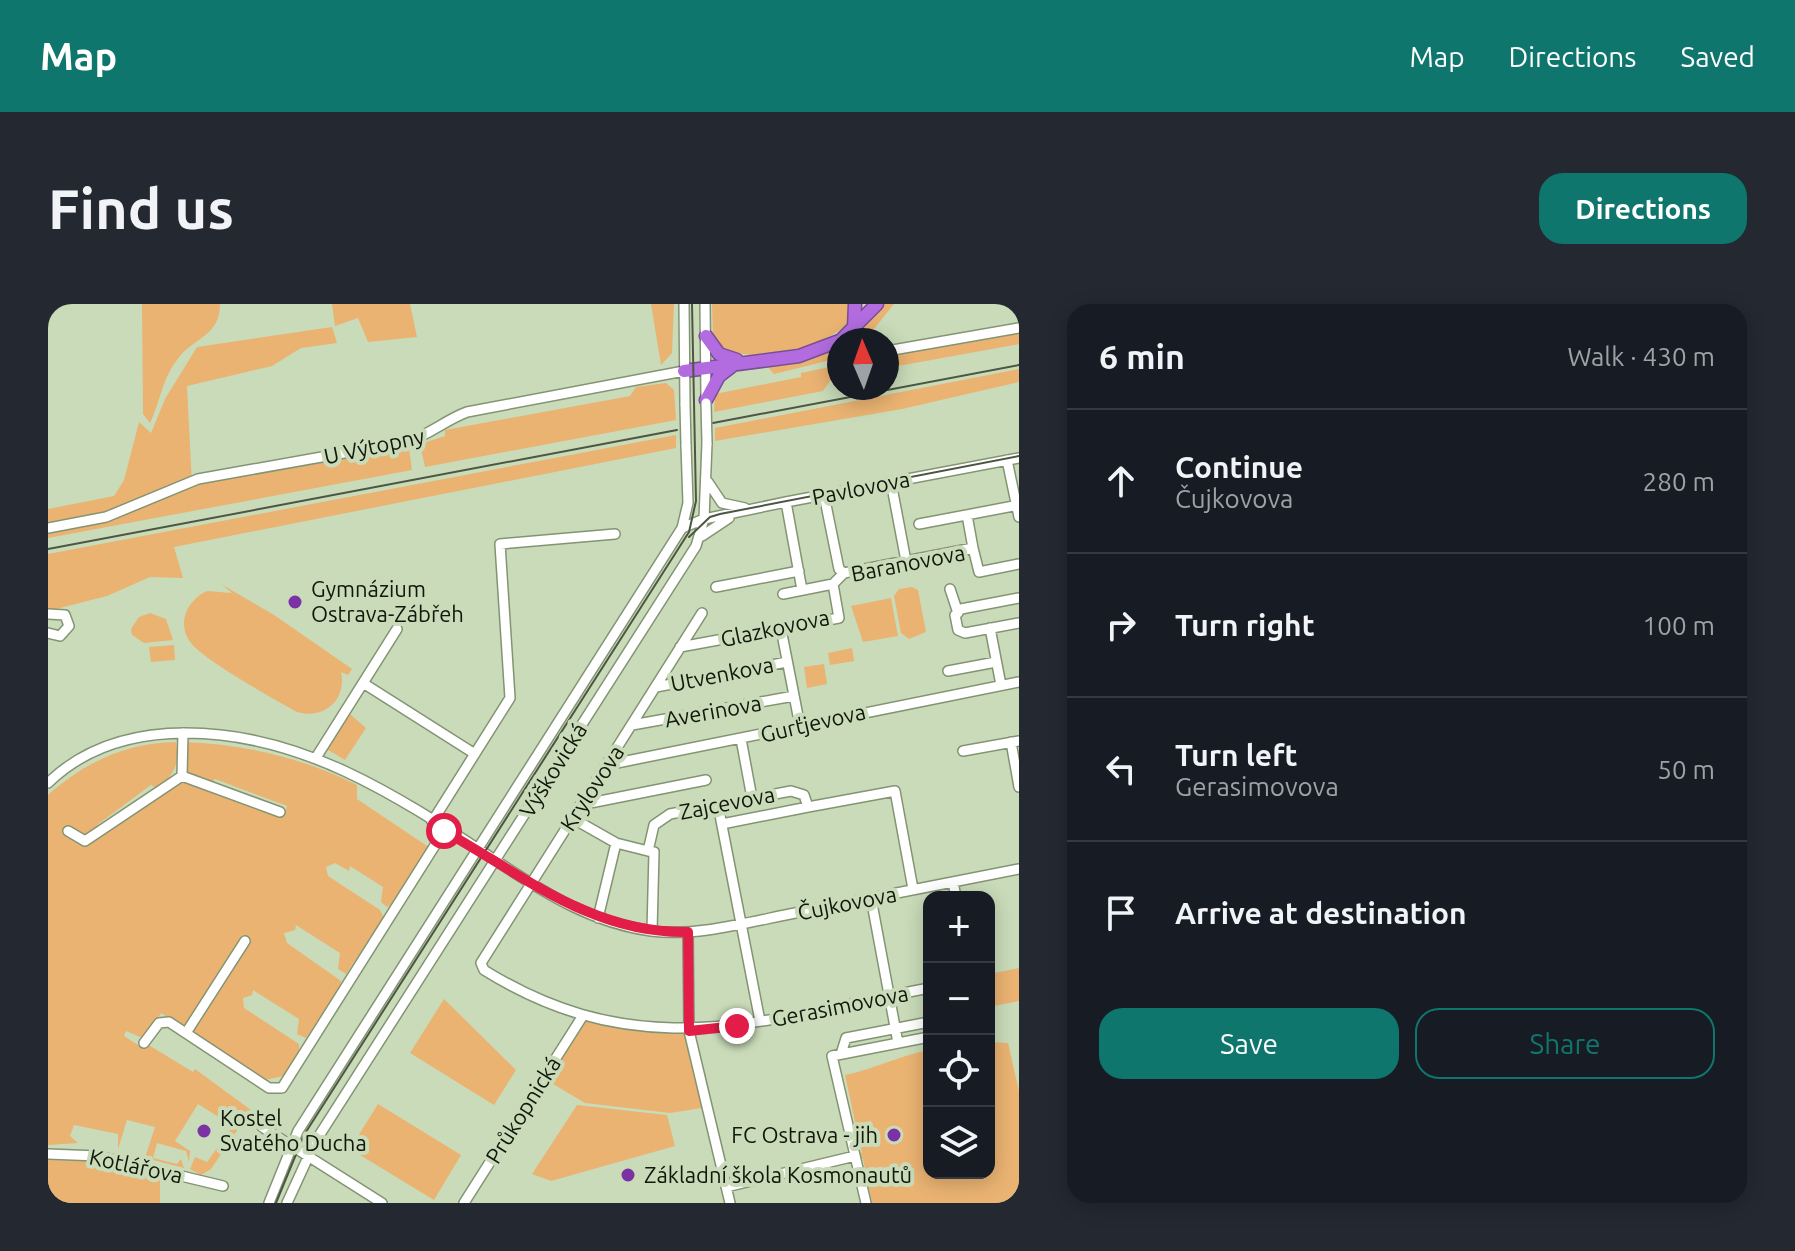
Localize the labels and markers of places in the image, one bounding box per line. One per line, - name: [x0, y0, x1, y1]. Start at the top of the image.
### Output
- place label: Gymnázium Ostrava-Zábřeh: [311, 576, 464, 626]
- marker: Gymnázium Ostrava-Zábřeh: [286, 593, 304, 611]
- place label: Kostel Svatého Ducha: [220, 1105, 367, 1155]
- marker: Kostel Svatého Ducha: [195, 1122, 213, 1140]
- place label: FC Ostrava - jih: [731, 1122, 878, 1147]
- marker: FC Ostrava - jih: [885, 1126, 903, 1144]
- place label: Základní škola Kosmonautů: [644, 1162, 912, 1187]
- marker: Základní škola Kosmonautů: [619, 1166, 637, 1184]

